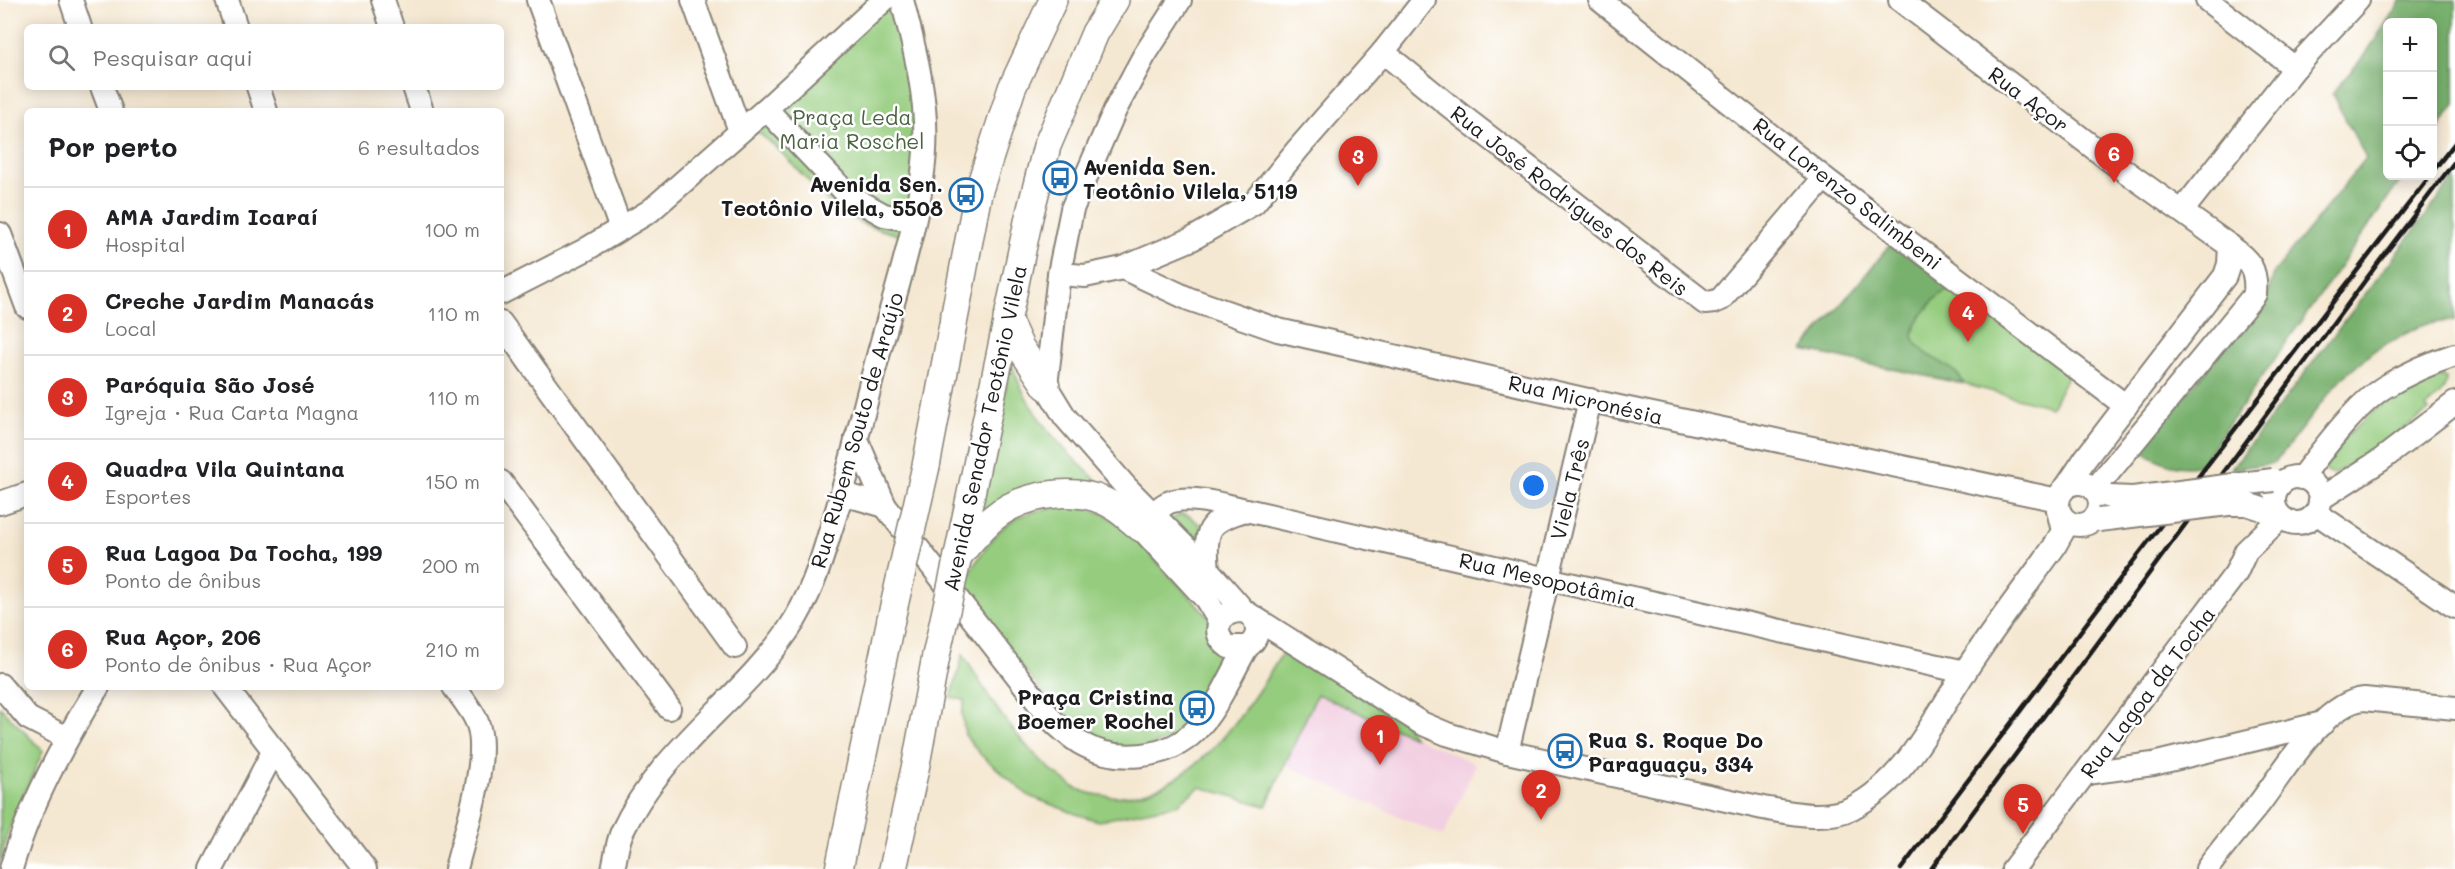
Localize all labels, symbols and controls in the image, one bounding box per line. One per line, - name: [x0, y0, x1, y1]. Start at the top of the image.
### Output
- map controls: [2383, 18, 2437, 180]
- button: +: [2383, 18, 2437, 72]
- search box: [24, 24, 504, 90]
- icon: search: [45, 41, 78, 74]
- text: Pesquisar aqui: [93, 43, 253, 72]
- street label: Rua Açor: [1983, 60, 2075, 138]
- button: −: [2383, 72, 2437, 126]
- street label: Rua José Rodrigues dos Reis: [1446, 99, 1694, 301]
- park label: Praça Leda Maria Roschel: [779, 103, 925, 154]
- street label: Rua Lorenzo Salimbeni: [1748, 111, 1948, 275]
- button: locate: [2383, 126, 2437, 180]
- text: Por perto: [48, 130, 177, 164]
- text: 6 resultados: [358, 134, 480, 160]
- pin: 6: [2094, 134, 2134, 183]
- pin: 3: [1338, 136, 1378, 186]
- place label: Avenida Sen. Teotônio Vilela, 5119: [1083, 153, 1298, 204]
- bus stop icon: Avenida Sen. Teotônio Vilela, 5119: [1042, 160, 1078, 196]
- place label: Avenida Sen. Teotônio Vilela, 5508: [721, 170, 943, 221]
- bus stop icon: Avenida Sen. Teotônio Vilela, 5508: [948, 177, 984, 213]
- text: AMA Jardim Icaraí: [105, 202, 318, 231]
- text: 1: [63, 216, 72, 242]
- text: 100 m: [424, 216, 480, 242]
- text: Hospital: [105, 231, 186, 257]
- street label: Avenida Senador Teotônio Vilela: [936, 262, 1032, 594]
- text: Creche Jardim Manacás: [105, 286, 374, 315]
- street label: Rua Rubem Souto de Araújo: [804, 289, 908, 571]
- pin: 4: [1948, 292, 1988, 342]
- text: 2: [62, 300, 73, 326]
- text: 110 m: [427, 300, 480, 326]
- text: Local: [105, 315, 157, 341]
- street label: Rua Micronésia: [1506, 368, 1666, 430]
- text: Paróquia São José: [105, 370, 315, 399]
- text: 3: [62, 384, 74, 410]
- text: 110 m: [427, 384, 480, 410]
- text: Igreja · Rua Carta Magna: [105, 399, 359, 425]
- street label: Viela Três: [1543, 435, 1595, 543]
- text: Quadra Vila Quintana: [105, 454, 345, 483]
- text: 4: [61, 468, 74, 494]
- text: 150 m: [425, 468, 480, 494]
- your location: [1519, 471, 1548, 500]
- text: Esportes: [105, 483, 191, 509]
- text: Rua Lagoa Da Tocha, 199: [105, 538, 382, 567]
- street label: Rua Mesopotâmia: [1457, 545, 1639, 613]
- text: 5: [62, 552, 73, 578]
- text: 200 m: [422, 552, 480, 578]
- text: Ponto de ônibus: [105, 567, 261, 593]
- street label: Rua Lagoa da Tocha: [2074, 601, 2220, 783]
- text: Rua Açor, 206: [105, 622, 261, 651]
- text: 6: [61, 636, 74, 662]
- text: 210 m: [425, 636, 480, 662]
- text: Ponto de ônibus · Rua Açor: [105, 651, 372, 677]
- place label: Praça Cristina Boemer Rochel: [1017, 683, 1174, 734]
- bus stop icon: Praça Cristina Boemer Rochel: [1179, 690, 1215, 726]
- pin: 1: [1360, 716, 1400, 765]
- place label: Rua S. Roque Do Paraguaçu, 334: [1588, 726, 1763, 777]
- bus stop icon: Rua S. Roque Do Paraguaçu, 334: [1547, 733, 1583, 769]
- pin: 2: [1522, 770, 1560, 820]
- pin: 5: [2004, 784, 2042, 834]

